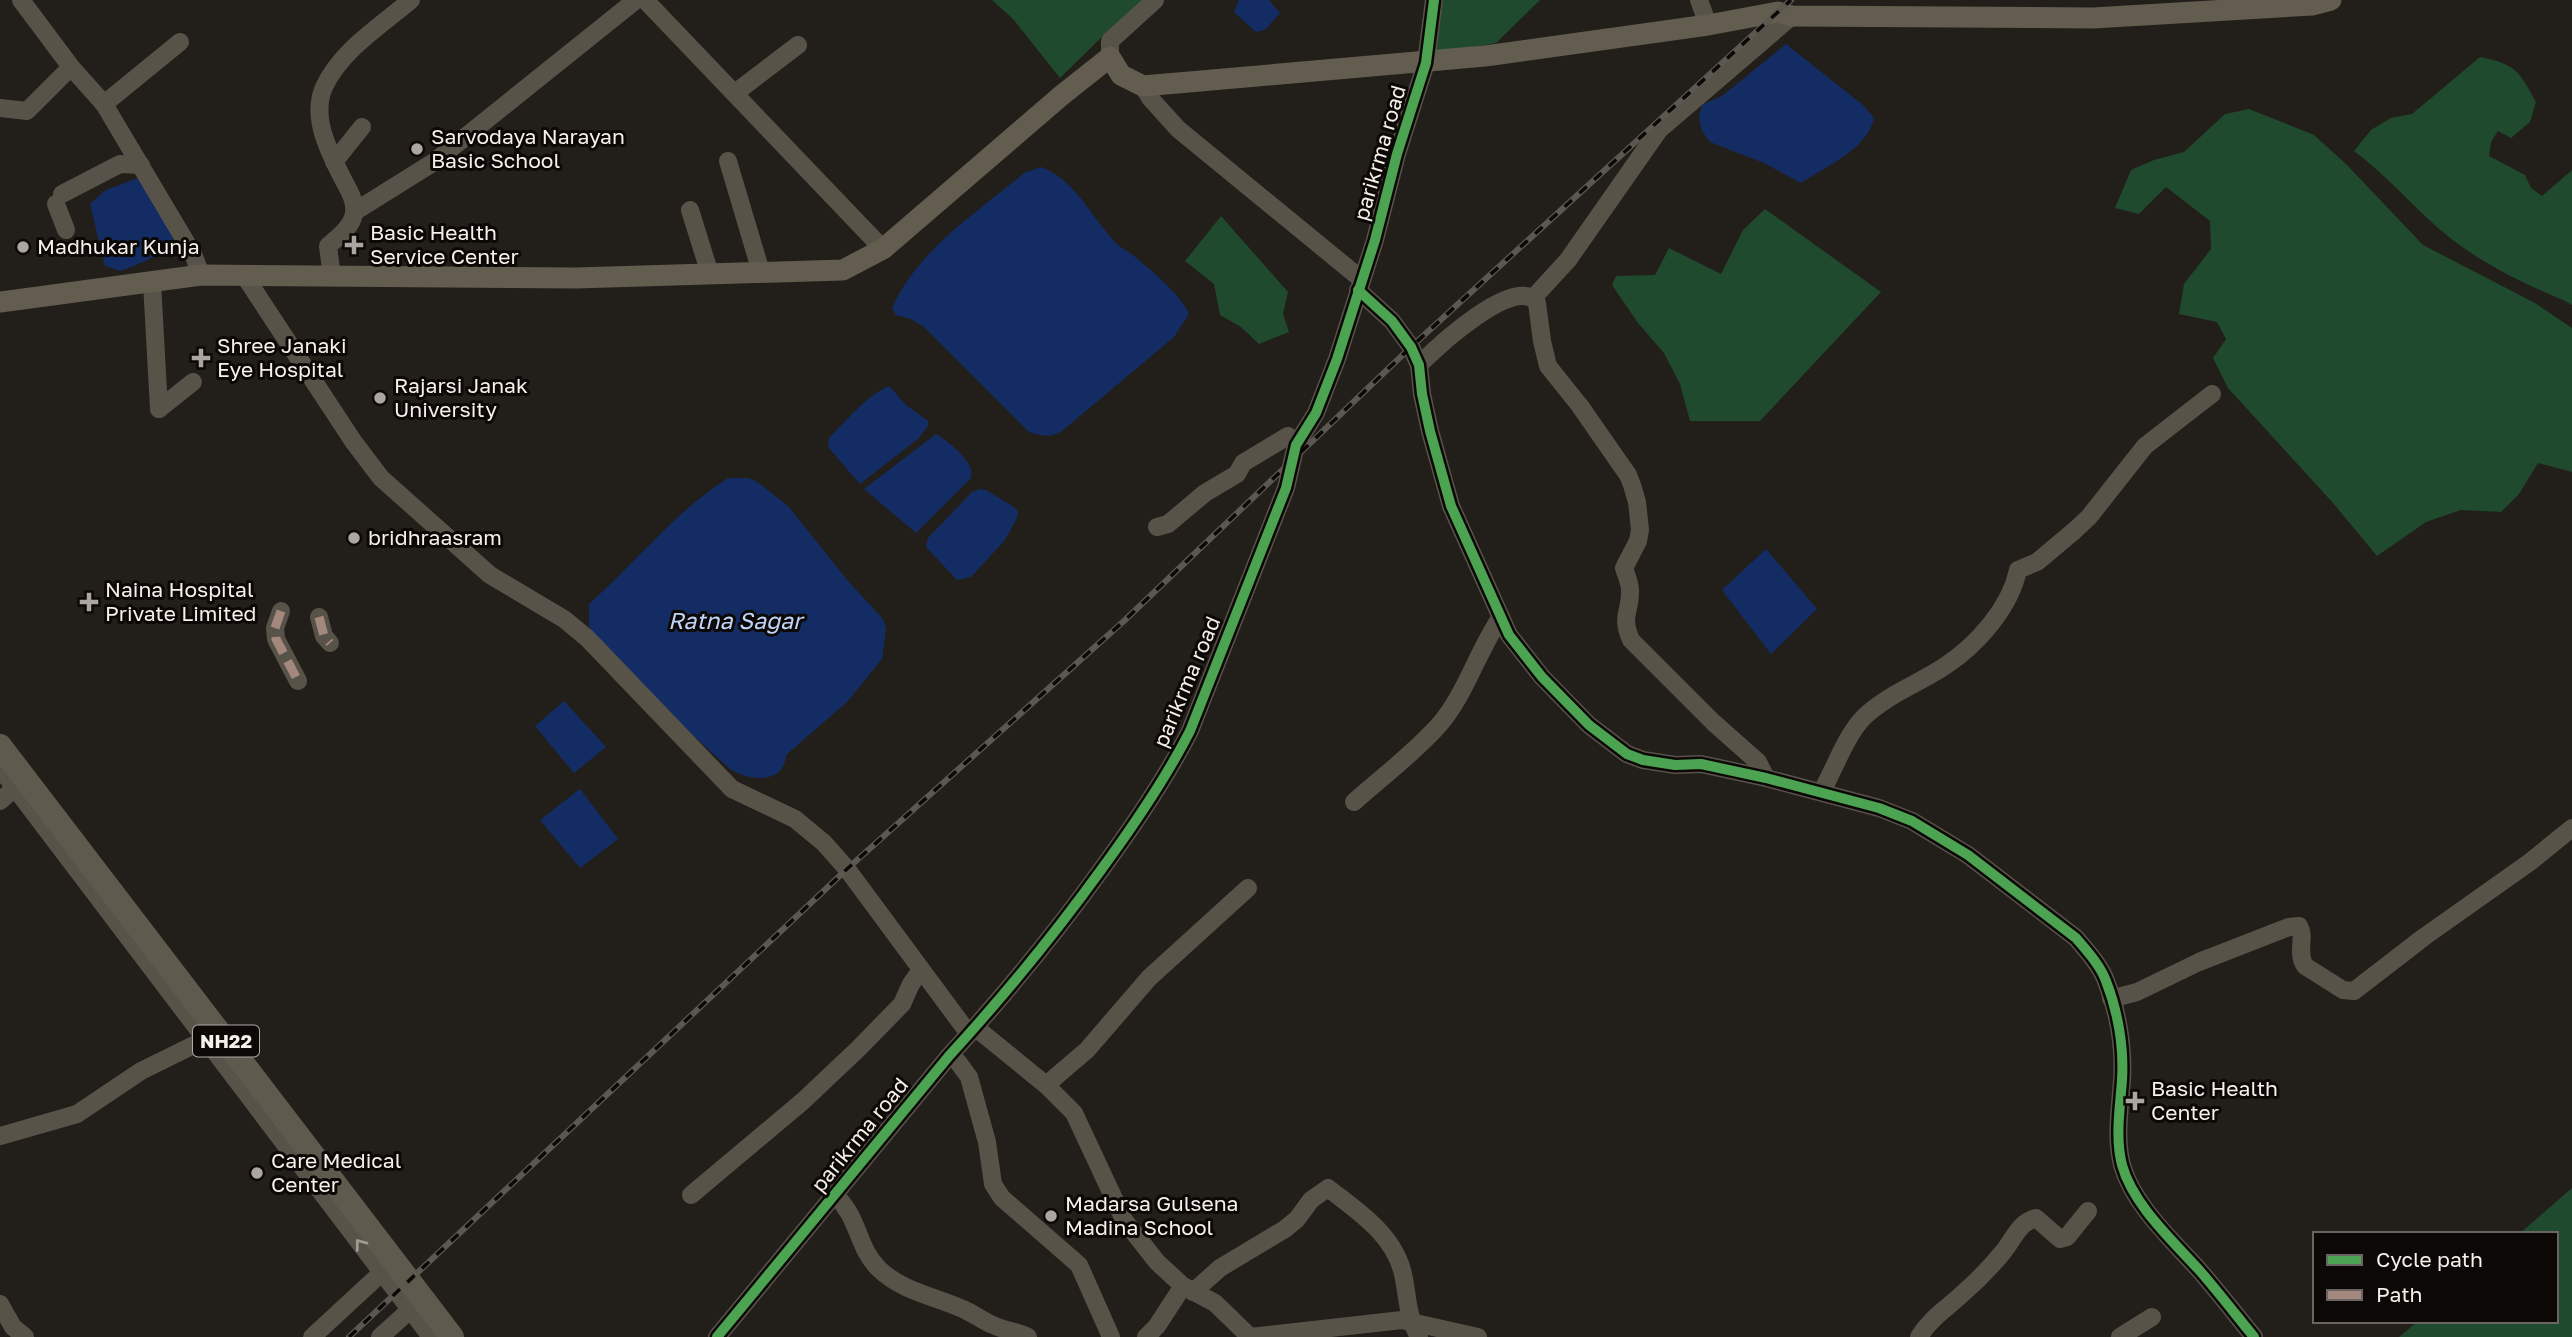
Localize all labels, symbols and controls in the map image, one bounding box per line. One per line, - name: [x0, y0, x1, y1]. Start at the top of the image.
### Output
- street label: parikrma road: [1347, 82, 1411, 223]
- place label: Sarvodaya Narayan Basic School: [431, 123, 625, 173]
- marker: Sarvodaya Narayan Basic School: [409, 141, 425, 157]
- place label: Basic Health Service Center: [370, 219, 519, 269]
- place label: Madhukar Kunja: [37, 233, 200, 259]
- marker: Basic Health Service Center: [344, 235, 364, 255]
- marker: Madhukar Kunja: [15, 239, 31, 255]
- place label: Shree Janaki Eye Hospital: [217, 332, 347, 382]
- marker: Shree Janaki Eye Hospital: [191, 348, 211, 368]
- place label: Rajarsi Janak University: [394, 372, 528, 422]
- marker: Rajarsi Janak University: [372, 390, 388, 406]
- place label: bridhraasram: [368, 524, 502, 550]
- marker: bridhraasram: [346, 530, 362, 546]
- place label: Naina Hospital Private Limited: [105, 576, 257, 626]
- marker: Naina Hospital Private Limited: [79, 592, 99, 612]
- water label: Ratna Sagar: [668, 606, 805, 634]
- street label: parikrma road: [1147, 612, 1225, 751]
- road number: NH22: [193, 1026, 259, 1056]
- street label: parikrma road: [805, 1072, 913, 1197]
- place label: Basic Health Center: [2151, 1075, 2278, 1125]
- marker: Basic Health Center: [2125, 1091, 2145, 1111]
- place label: Care Medical Center: [271, 1147, 401, 1197]
- marker: Care Medical Center: [249, 1165, 265, 1181]
- place label: Madarsa Gulsena Madina School: [1065, 1190, 1238, 1240]
- marker: Madarsa Gulsena Madina School: [1043, 1208, 1059, 1224]
- legend: [2313, 1232, 2558, 1323]
- one-way arrow: [356, 1239, 368, 1251]
- text: Cycle path: [2376, 1246, 2483, 1272]
- text: Path: [2376, 1281, 2423, 1307]

